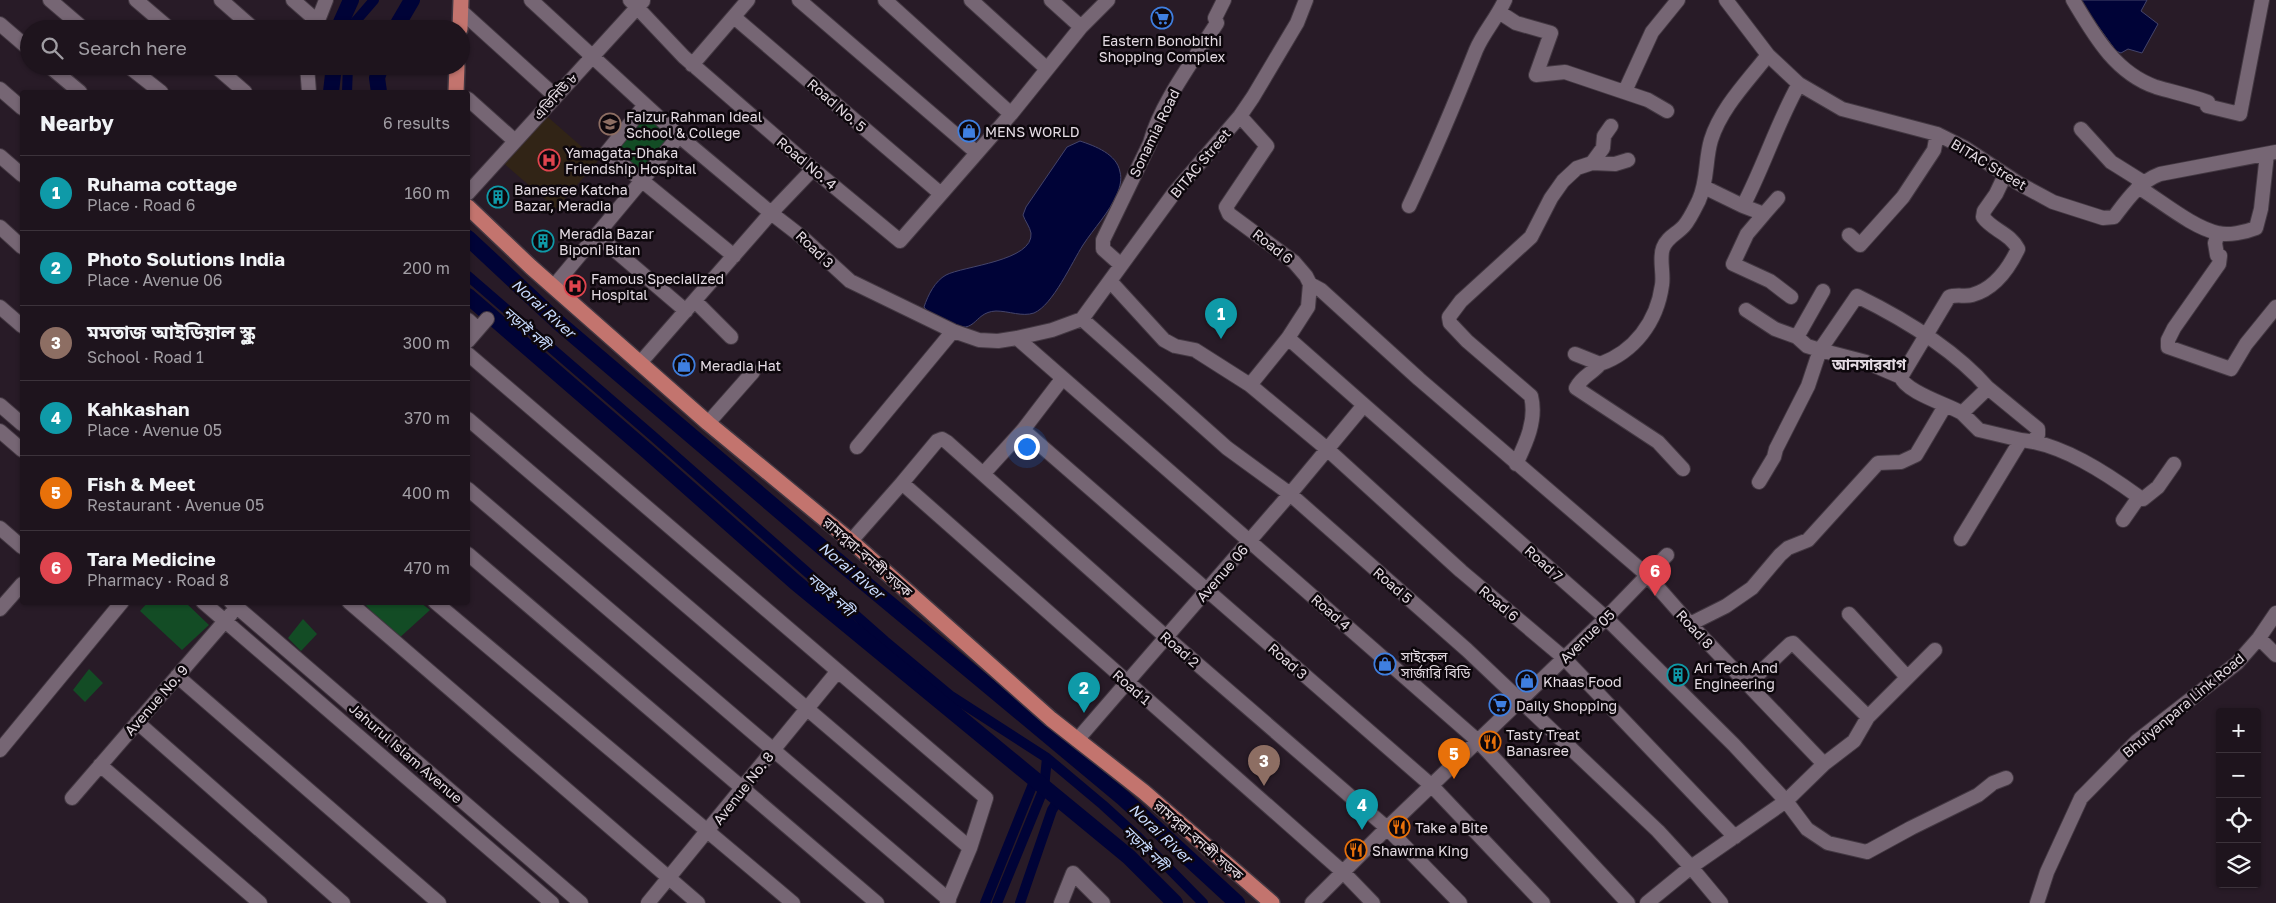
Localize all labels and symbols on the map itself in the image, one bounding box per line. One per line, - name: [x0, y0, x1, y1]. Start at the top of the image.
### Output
- supermarket icon: Eastern Bonobithi Shopping Complex: [1150, 6, 1174, 30]
- place label: Eastern Bonobithi Shopping Complex: [1099, 32, 1226, 65]
- street label: এভিনিউ ৮: [529, 69, 581, 123]
- street label: Road No. 5: [804, 75, 870, 135]
- street label: Sonamia Road: [1125, 86, 1183, 180]
- place label: Faizur Rahman Ideal School & College: [626, 108, 762, 141]
- school or university icon: Faizur Rahman Ideal School & College: [598, 112, 622, 136]
- shop icon: MENS WORLD: [957, 119, 981, 143]
- place label: MENS WORLD: [985, 123, 1080, 140]
- street label: BITAC Street: [1166, 125, 1234, 201]
- street label: Road No. 4: [774, 133, 840, 193]
- street label: BITAC Street: [1948, 135, 2030, 193]
- place label: Yamagata-Dhaka Friendship Hospital: [565, 144, 697, 177]
- hospital icon: Yamagata-Dhaka Friendship Hospital: [537, 148, 561, 172]
- place label: Banesree Katcha Bazar, Meradia: [514, 181, 628, 214]
- building icon: Banesree Katcha Bazar, Meradia: [486, 185, 510, 209]
- place label: Meradia Bazar Biponi Bitan: [559, 225, 655, 258]
- street label: Road 6: [1250, 225, 1296, 267]
- street label: Road 3: [793, 227, 837, 271]
- building icon: Meradia Bazar Biponi Bitan: [531, 229, 555, 253]
- place label: Famous Specialized Hospital: [591, 270, 724, 303]
- hospital icon: Famous Specialized Hospital: [563, 274, 587, 298]
- water label: Norai River: [509, 275, 581, 343]
- pin: 1: [1205, 298, 1237, 339]
- water label: নড়াই নদী: [500, 303, 557, 355]
- shop icon: Meradia Hat: [672, 353, 696, 377]
- district label: আনসারবাগ: [1831, 355, 1907, 373]
- place label: Meradia Hat: [700, 357, 781, 374]
- your location: [1014, 434, 1040, 460]
- street label: রামপুরা-বনশ্রী সড়ক: [819, 513, 916, 601]
- water label: Norai River: [816, 538, 890, 604]
- street label: Avenue 06: [1193, 541, 1251, 605]
- street label: Road 7: [1522, 542, 1566, 584]
- pin: 6: [1639, 555, 1671, 596]
- street label: Road 5: [1370, 564, 1416, 606]
- water label: নড়াই নদী: [804, 569, 861, 621]
- street label: Road 6: [1476, 582, 1522, 624]
- street label: Road 4: [1308, 590, 1354, 634]
- street label: Avenue 05: [1556, 606, 1618, 666]
- street label: Road 8: [1673, 606, 1717, 652]
- street label: Road 2: [1157, 628, 1203, 670]
- street label: Road 3: [1265, 639, 1311, 683]
- place label: সাইকেল সার্জারি বিডি: [1400, 648, 1472, 681]
- street label: Bhuiyanpara Link Road: [2119, 649, 2247, 761]
- shop icon: সাইকেল সার্জারি বিডি: [1373, 652, 1397, 676]
- place label: Ari Tech And Engineering: [1694, 659, 1778, 692]
- street label: Avenue No. 9: [121, 661, 191, 739]
- building icon: Ari Tech And Engineering: [1666, 663, 1690, 687]
- street label: Road 1: [1110, 666, 1155, 708]
- shop icon: Khaas Food: [1515, 669, 1539, 693]
- pin: 2: [1068, 672, 1100, 713]
- place label: Khaas Food: [1543, 673, 1622, 690]
- supermarket icon: Daily Shopping: [1488, 693, 1512, 717]
- place label: Daily Shopping: [1516, 697, 1617, 714]
- street label: Jahurul Islam Avenue: [346, 699, 466, 807]
- place label: Tasty Treat Banasree: [1506, 726, 1580, 759]
- restaurant icon: Tasty Treat Banasree: [1478, 730, 1502, 754]
- pin: 5: [1438, 738, 1470, 779]
- pin: 3: [1248, 745, 1280, 786]
- street label: Avenue No. 8: [709, 748, 777, 828]
- pin: 4: [1346, 789, 1378, 830]
- street label: রামপুরা-বনশ্রী সড়ক: [1150, 796, 1247, 884]
- water label: Norai River: [1126, 799, 1198, 868]
- restaurant icon: Take a Bite: [1387, 815, 1411, 839]
- place label: Take a Bite: [1415, 819, 1488, 836]
- water label: নড়াই নদী: [1119, 822, 1175, 876]
- restaurant icon: Shawrma King: [1344, 838, 1368, 862]
- place label: Shawrma King: [1372, 842, 1469, 859]

